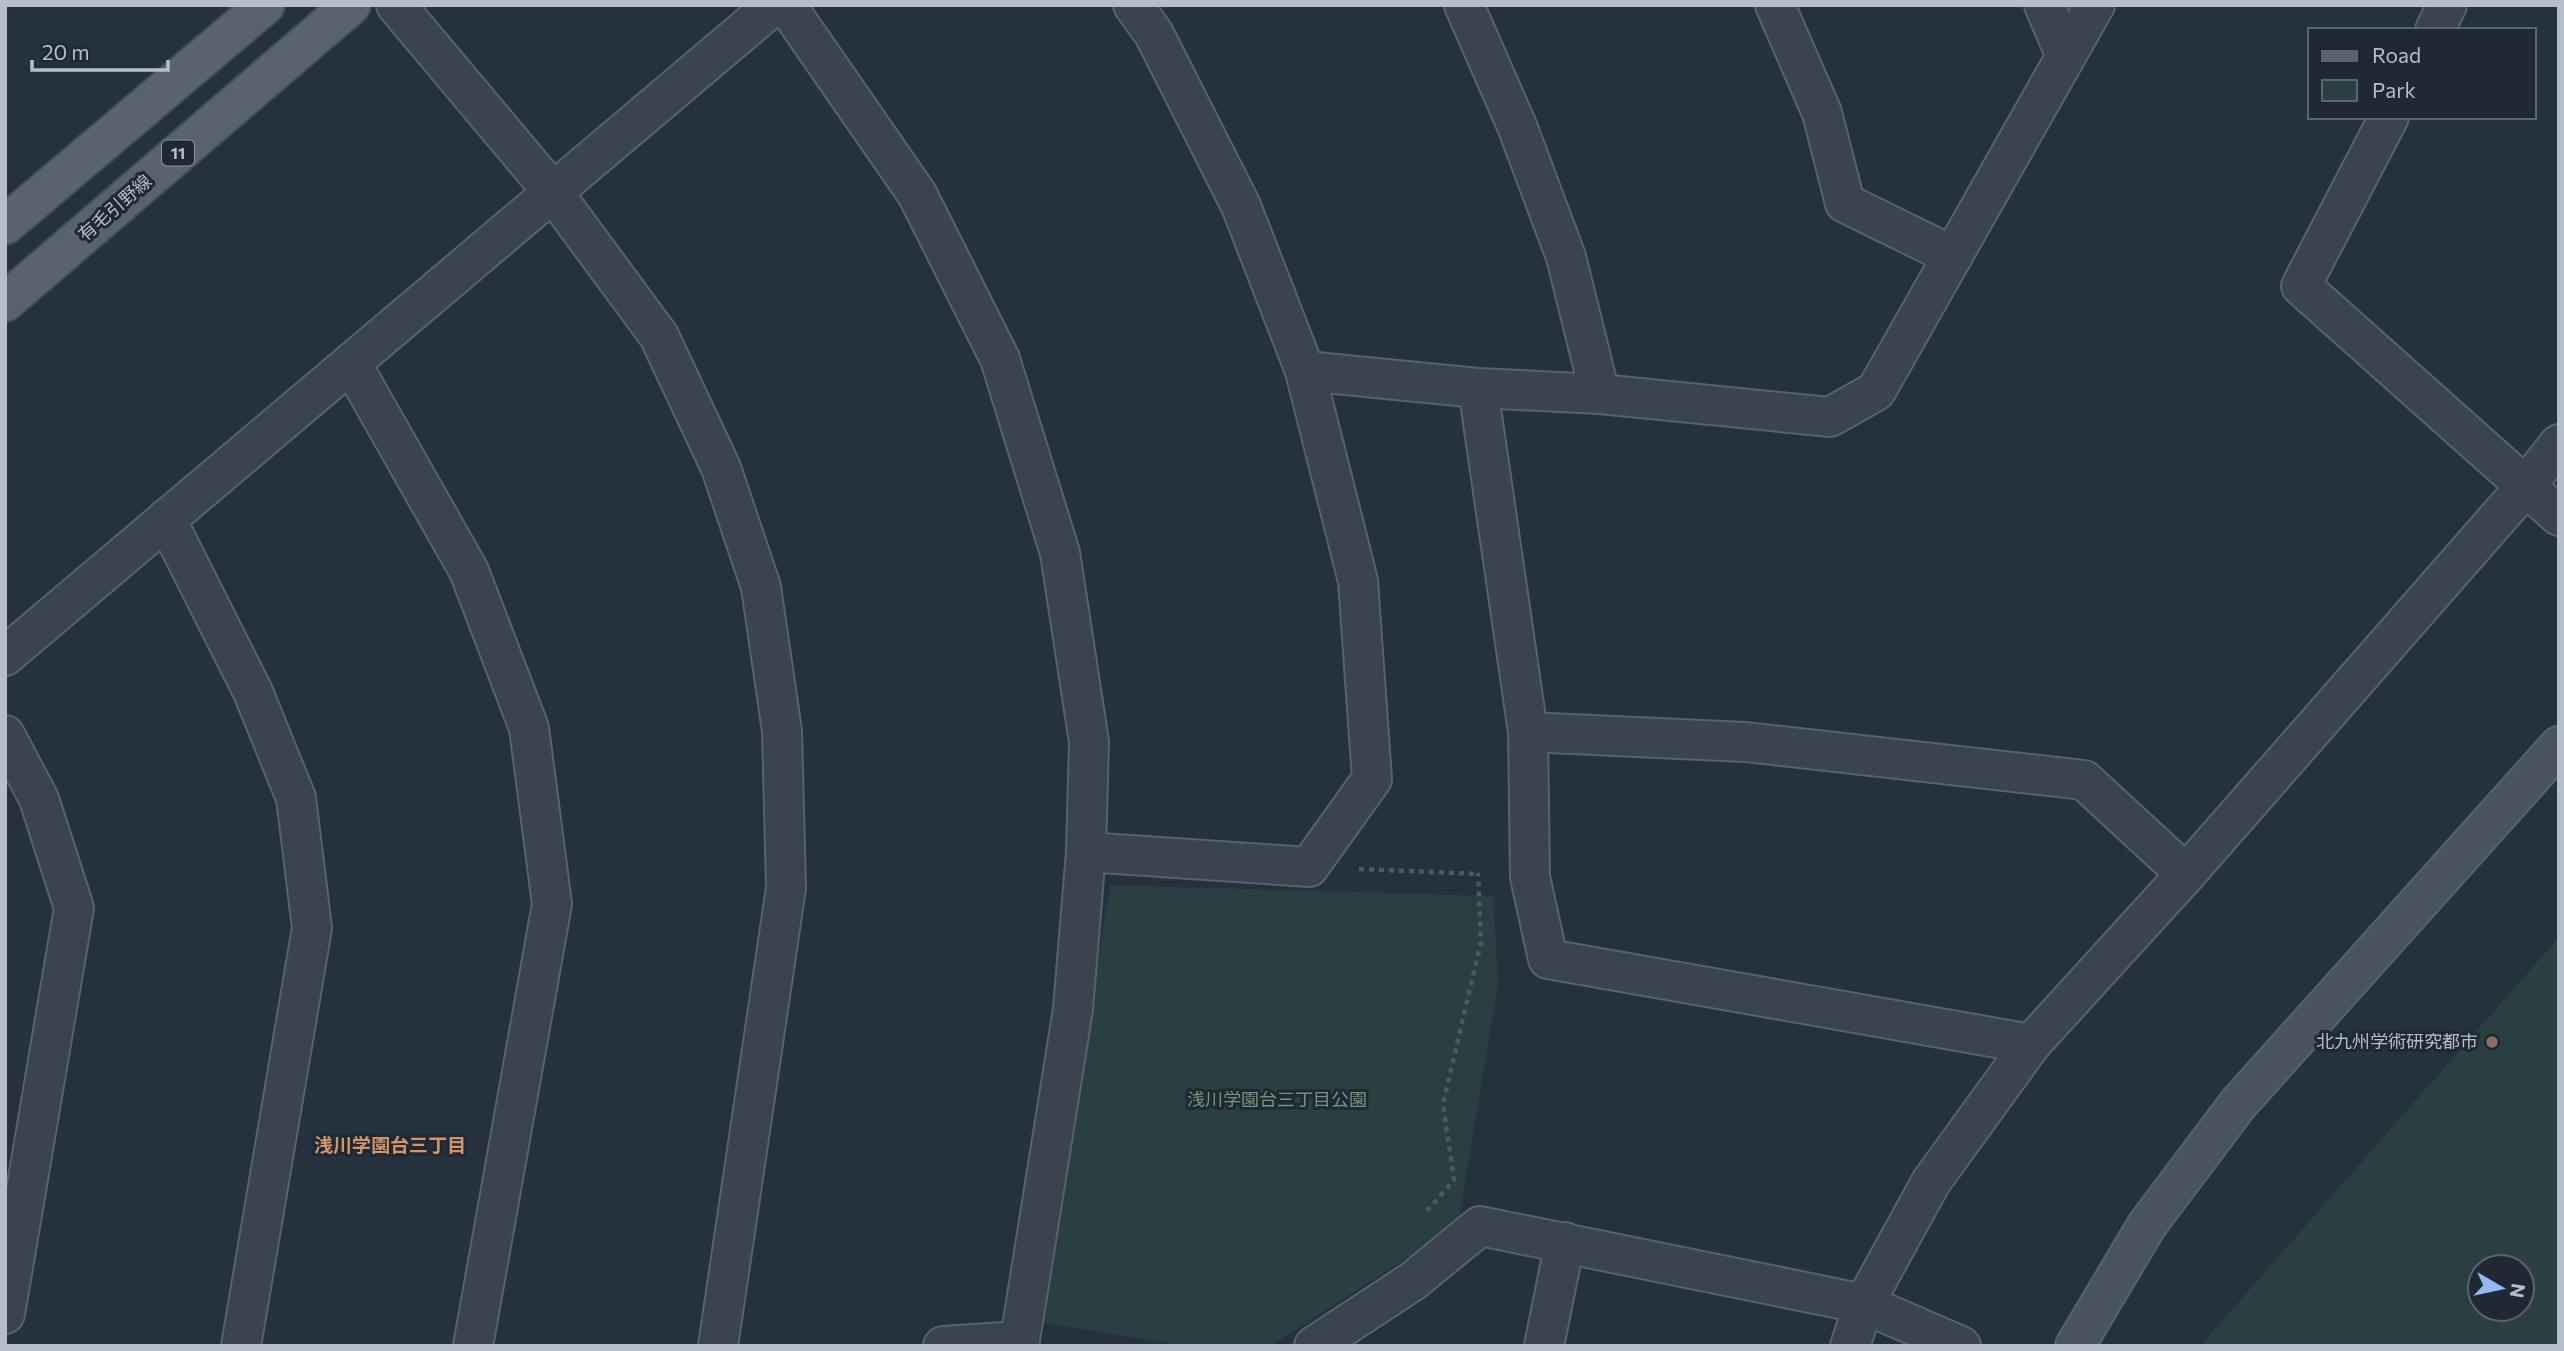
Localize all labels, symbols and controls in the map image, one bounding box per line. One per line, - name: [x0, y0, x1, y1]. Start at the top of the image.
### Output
- scale bar: [32, 28, 168, 72]
- legend: [2308, 28, 2536, 119]
- text: 20 m: [42, 39, 90, 64]
- text: Road: [2372, 42, 2421, 67]
- text: Park: [2372, 77, 2416, 102]
- road number: 11: [162, 140, 194, 166]
- street label: 有毛引野線: [73, 169, 156, 245]
- place label: 北九州学術研究都市: [2316, 1030, 2478, 1052]
- marker: 北九州学術研究都市: [2484, 1034, 2500, 1050]
- park label: 浅川学園台三丁目公園: [1187, 1088, 1367, 1110]
- district label: 浅川学園台三丁目: [314, 1133, 466, 1156]
- north arrow: [2466, 1253, 2536, 1323]
- text: N: [2506, 1282, 2531, 1300]

